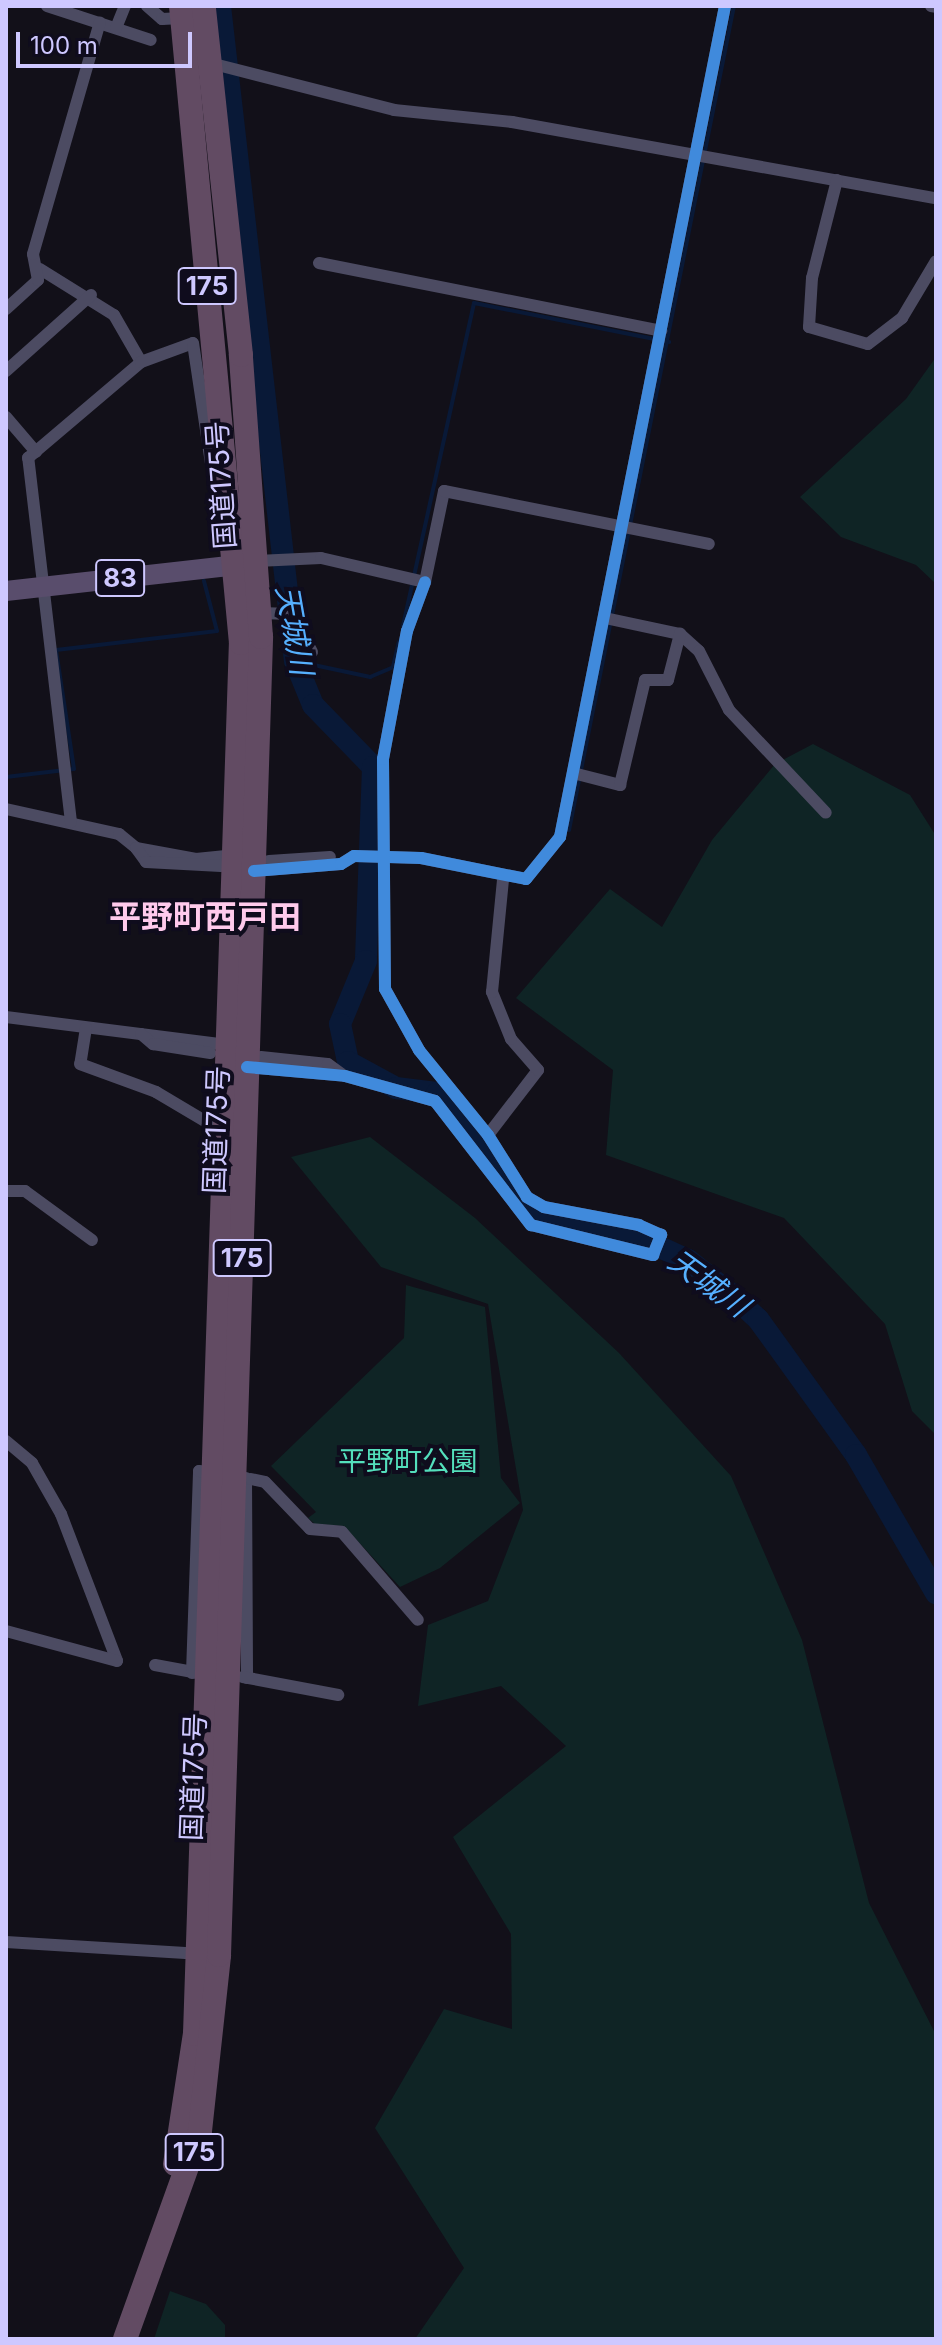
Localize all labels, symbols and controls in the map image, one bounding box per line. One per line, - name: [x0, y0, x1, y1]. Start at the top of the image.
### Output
- scale bar: [20, 16, 196, 66]
- text: 100 m: [30, 31, 98, 60]
- road number: 175: [177, 264, 237, 308]
- street label: 国道175号: [200, 420, 242, 550]
- road number: 83: [94, 556, 146, 600]
- water label: 天城川: [269, 583, 321, 677]
- district label: 平野町西戸田: [109, 898, 301, 936]
- street label: 国道175号: [197, 1065, 235, 1195]
- road number: 175: [212, 1236, 272, 1280]
- water label: 天城川: [662, 1242, 756, 1324]
- park label: 平野町公園: [338, 1444, 478, 1478]
- street label: 国道175号: [174, 1712, 212, 1842]
- road number: 175: [164, 2130, 224, 2174]

